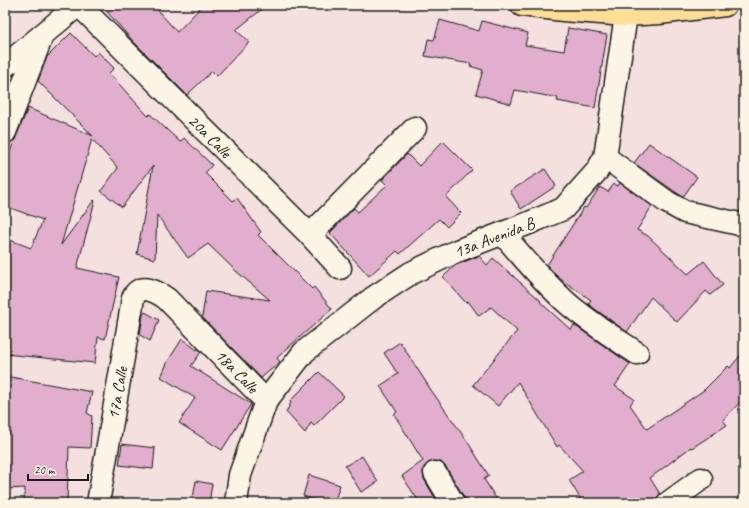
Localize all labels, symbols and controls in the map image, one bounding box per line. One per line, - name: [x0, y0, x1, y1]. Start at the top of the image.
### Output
- street label: 20a Calle: [183, 110, 237, 164]
- street label: 13a Avenida B: [451, 212, 538, 262]
- street label: 18a Calle: [211, 345, 264, 399]
- street label: 17a Calle: [103, 364, 133, 421]
- scale bar: [28, 456, 88, 482]
- text: 20 m: [34, 462, 56, 478]

